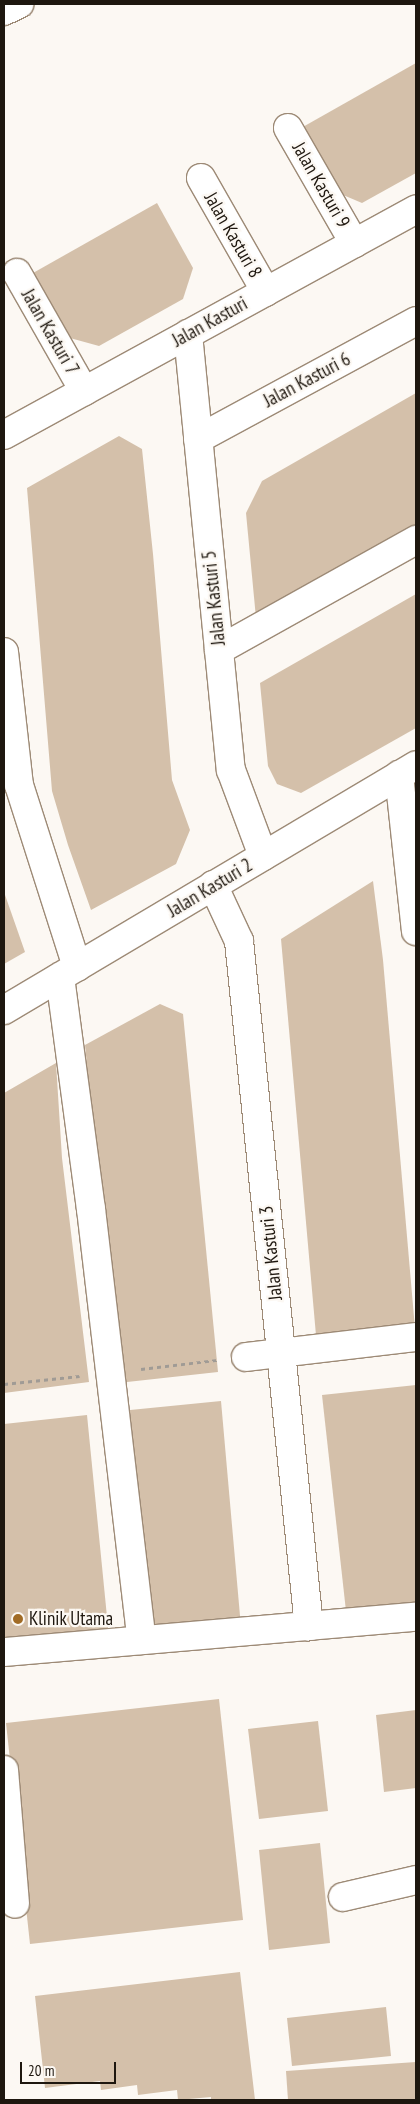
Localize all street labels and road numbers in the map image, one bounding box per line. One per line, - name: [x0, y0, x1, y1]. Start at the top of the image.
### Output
- street label: Jalan Kasturi 9: [287, 138, 355, 232]
- street label: Jalan Kasturi 8: [199, 188, 267, 282]
- street label: Jalan Kasturi 7: [16, 285, 84, 379]
- street label: Jalan Kasturi: [168, 292, 252, 352]
- street label: Jalan Kasturi 6: [260, 348, 354, 412]
- street label: Jalan Kasturi 5: [198, 550, 230, 646]
- street label: Jalan Kasturi 2: [163, 854, 257, 922]
- street label: Jalan Kasturi 3: [255, 1205, 287, 1301]

